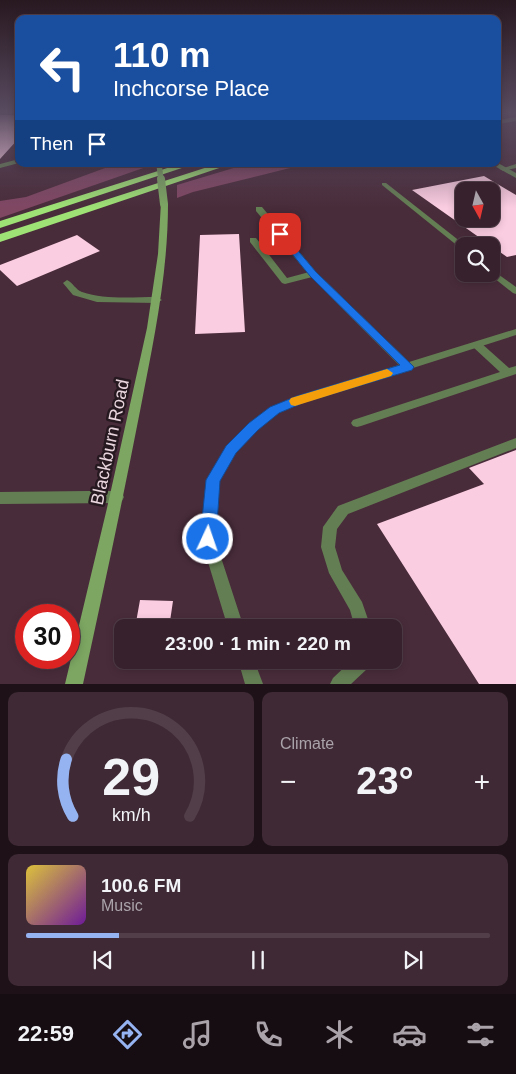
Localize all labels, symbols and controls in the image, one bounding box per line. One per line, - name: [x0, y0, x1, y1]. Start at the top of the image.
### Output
- icon: left: [30, 35, 95, 100]
- text: 110 m: [113, 35, 210, 74]
- text: Inchcorse Place: [113, 76, 270, 101]
- icon: arrive: [83, 130, 111, 158]
- text: Then: [30, 133, 73, 154]
- north arrow: [455, 182, 500, 228]
- map controls: [455, 182, 500, 282]
- pin: [259, 213, 301, 255]
- icon: arrive: [266, 220, 294, 248]
- button: search: [455, 237, 500, 282]
- street label: Blackburn Road: [87, 377, 133, 507]
- position arrow: [181, 512, 233, 564]
- speed limit sign: 30: [15, 604, 80, 669]
- text: 23:00 · 1 min · 220 m: [165, 633, 351, 654]
- text: Climate: [280, 735, 334, 752]
- text: 29: [102, 748, 160, 806]
- text: 23°: [356, 760, 414, 802]
- text: −: [280, 766, 296, 797]
- text: +: [474, 766, 490, 797]
- text: km/h: [112, 805, 150, 825]
- text: 100.6 FM: [101, 875, 181, 896]
- text: Music: [101, 897, 143, 914]
- icon: previous: [89, 946, 117, 974]
- icon: pause: [244, 946, 272, 974]
- icon: next: [399, 946, 427, 974]
- icon: directions: [110, 1017, 145, 1052]
- icon: music: [180, 1017, 215, 1052]
- icon: phone: [251, 1017, 286, 1052]
- icon: climate: [322, 1017, 357, 1052]
- icon: car: [392, 1017, 427, 1052]
- icon: filters: [463, 1017, 498, 1052]
- text: 22:59: [18, 1021, 74, 1046]

